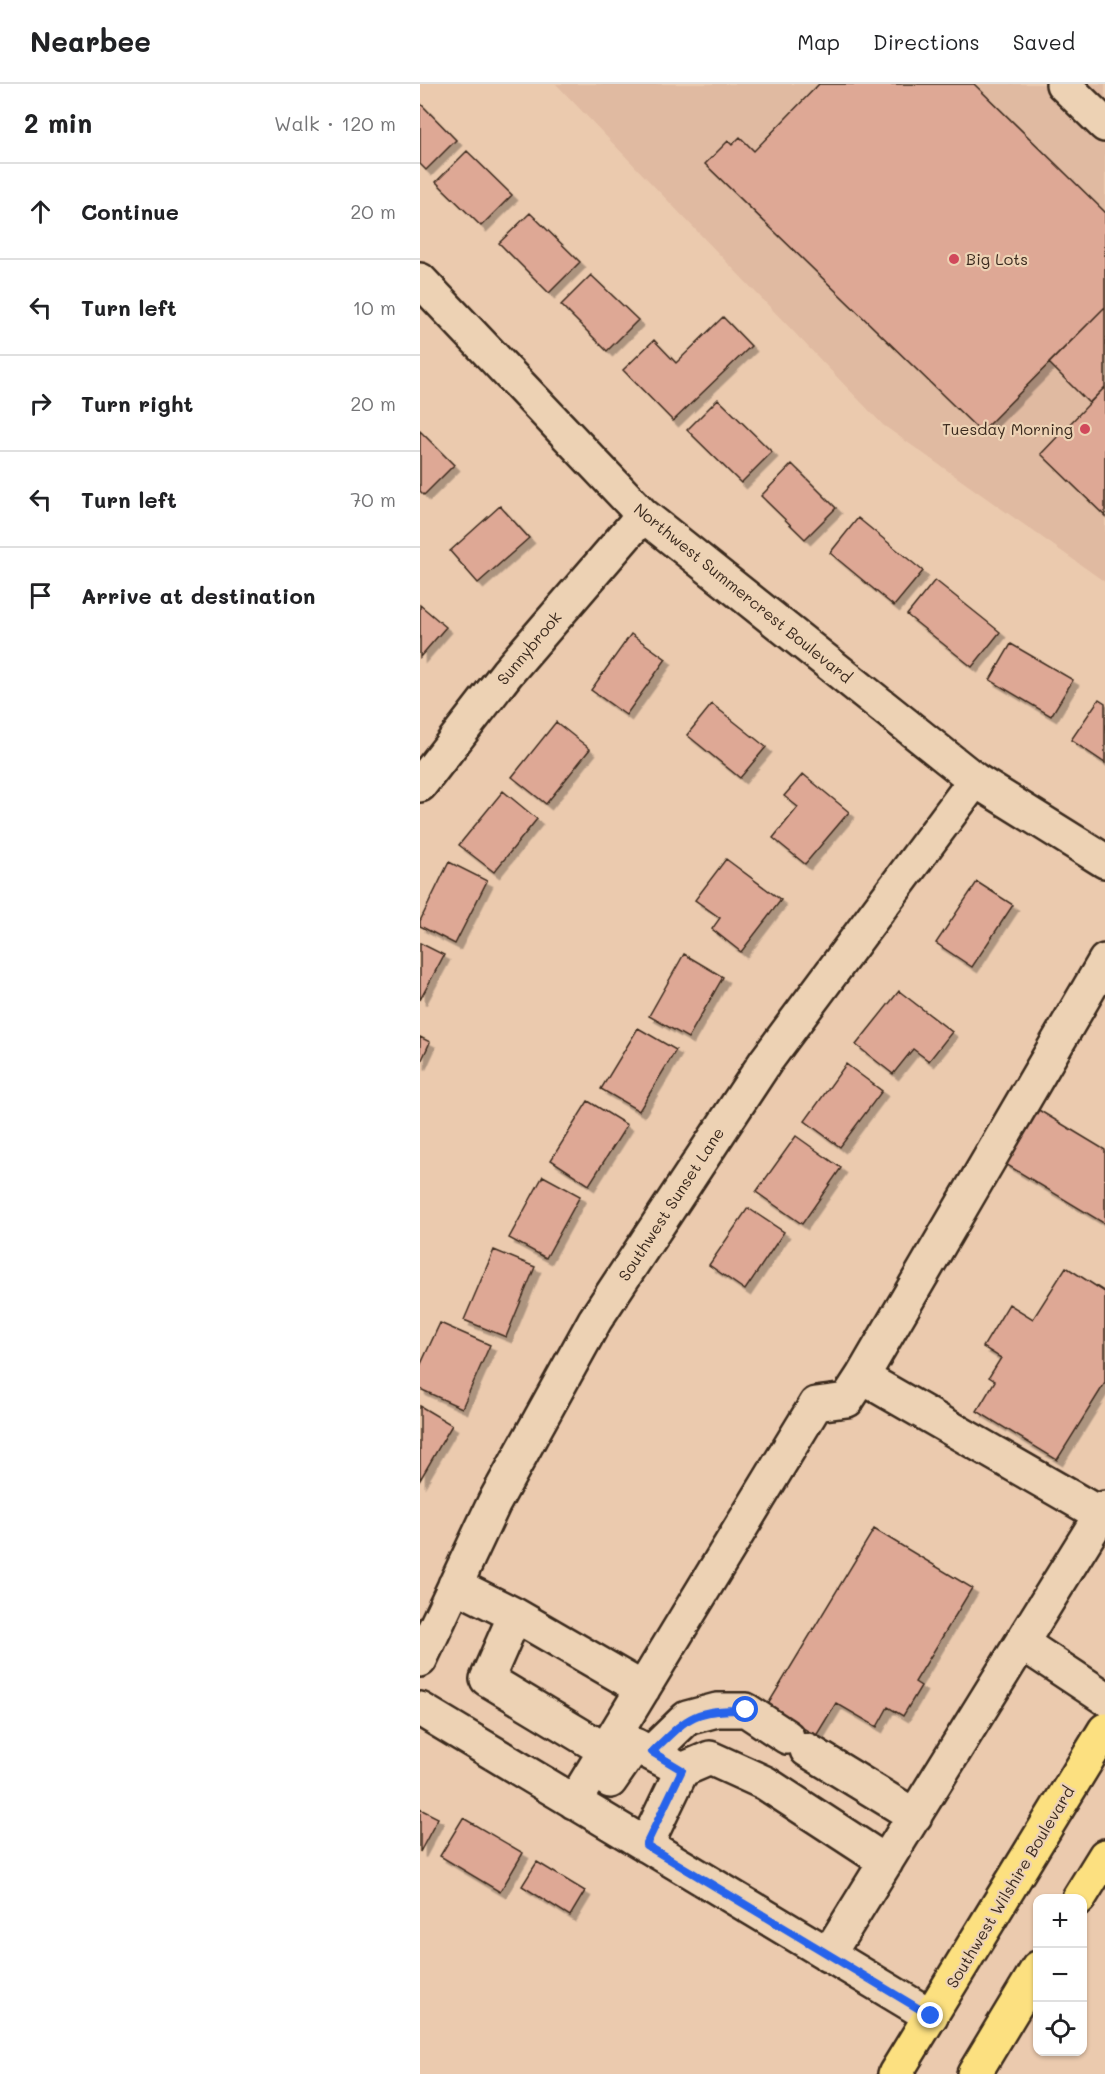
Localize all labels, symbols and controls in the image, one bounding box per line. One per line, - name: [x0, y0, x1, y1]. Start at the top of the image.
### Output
- text: Nearbee: [30, 23, 151, 59]
- text: Map: [797, 28, 840, 55]
- text: Directions: [873, 28, 980, 55]
- text: Saved: [1013, 28, 1075, 55]
- text: 2 min: [24, 106, 92, 140]
- text: Walk · 120 m: [274, 110, 396, 136]
- icon: ahead: [24, 195, 57, 228]
- text: Continue: [81, 197, 179, 226]
- text: 20 m: [350, 198, 396, 224]
- place label: Big Lots: [966, 248, 1028, 269]
- marker: Big Lots: [947, 252, 961, 266]
- icon: left: [24, 291, 57, 324]
- text: Turn left: [81, 293, 177, 322]
- text: 10 m: [352, 294, 396, 320]
- icon: right: [24, 387, 57, 420]
- text: Turn right: [81, 389, 193, 418]
- text: 20 m: [350, 390, 396, 416]
- place label: Tuesday Morning: [942, 418, 1073, 439]
- marker: Tuesday Morning: [1078, 422, 1092, 436]
- icon: left: [24, 483, 57, 516]
- text: Turn left: [81, 485, 177, 514]
- text: 70 m: [350, 486, 396, 512]
- street label: Northwest Summercrest Boulevard: [630, 498, 857, 687]
- icon: arrive: [24, 579, 57, 612]
- text: Arrive at destination: [81, 581, 316, 610]
- street label: Sunnybrook: [492, 607, 565, 689]
- street label: Southwest Sunset Lane: [613, 1123, 728, 1285]
- route start: [732, 1696, 758, 1722]
- street label: Southwest Wilshire Boulevard: [941, 1782, 1078, 1992]
- map controls: [1033, 1894, 1087, 2056]
- button: +: [1033, 1894, 1087, 1948]
- button: −: [1033, 1948, 1087, 2002]
- route end: [917, 2002, 943, 2028]
- button: locate: [1033, 2002, 1087, 2056]

